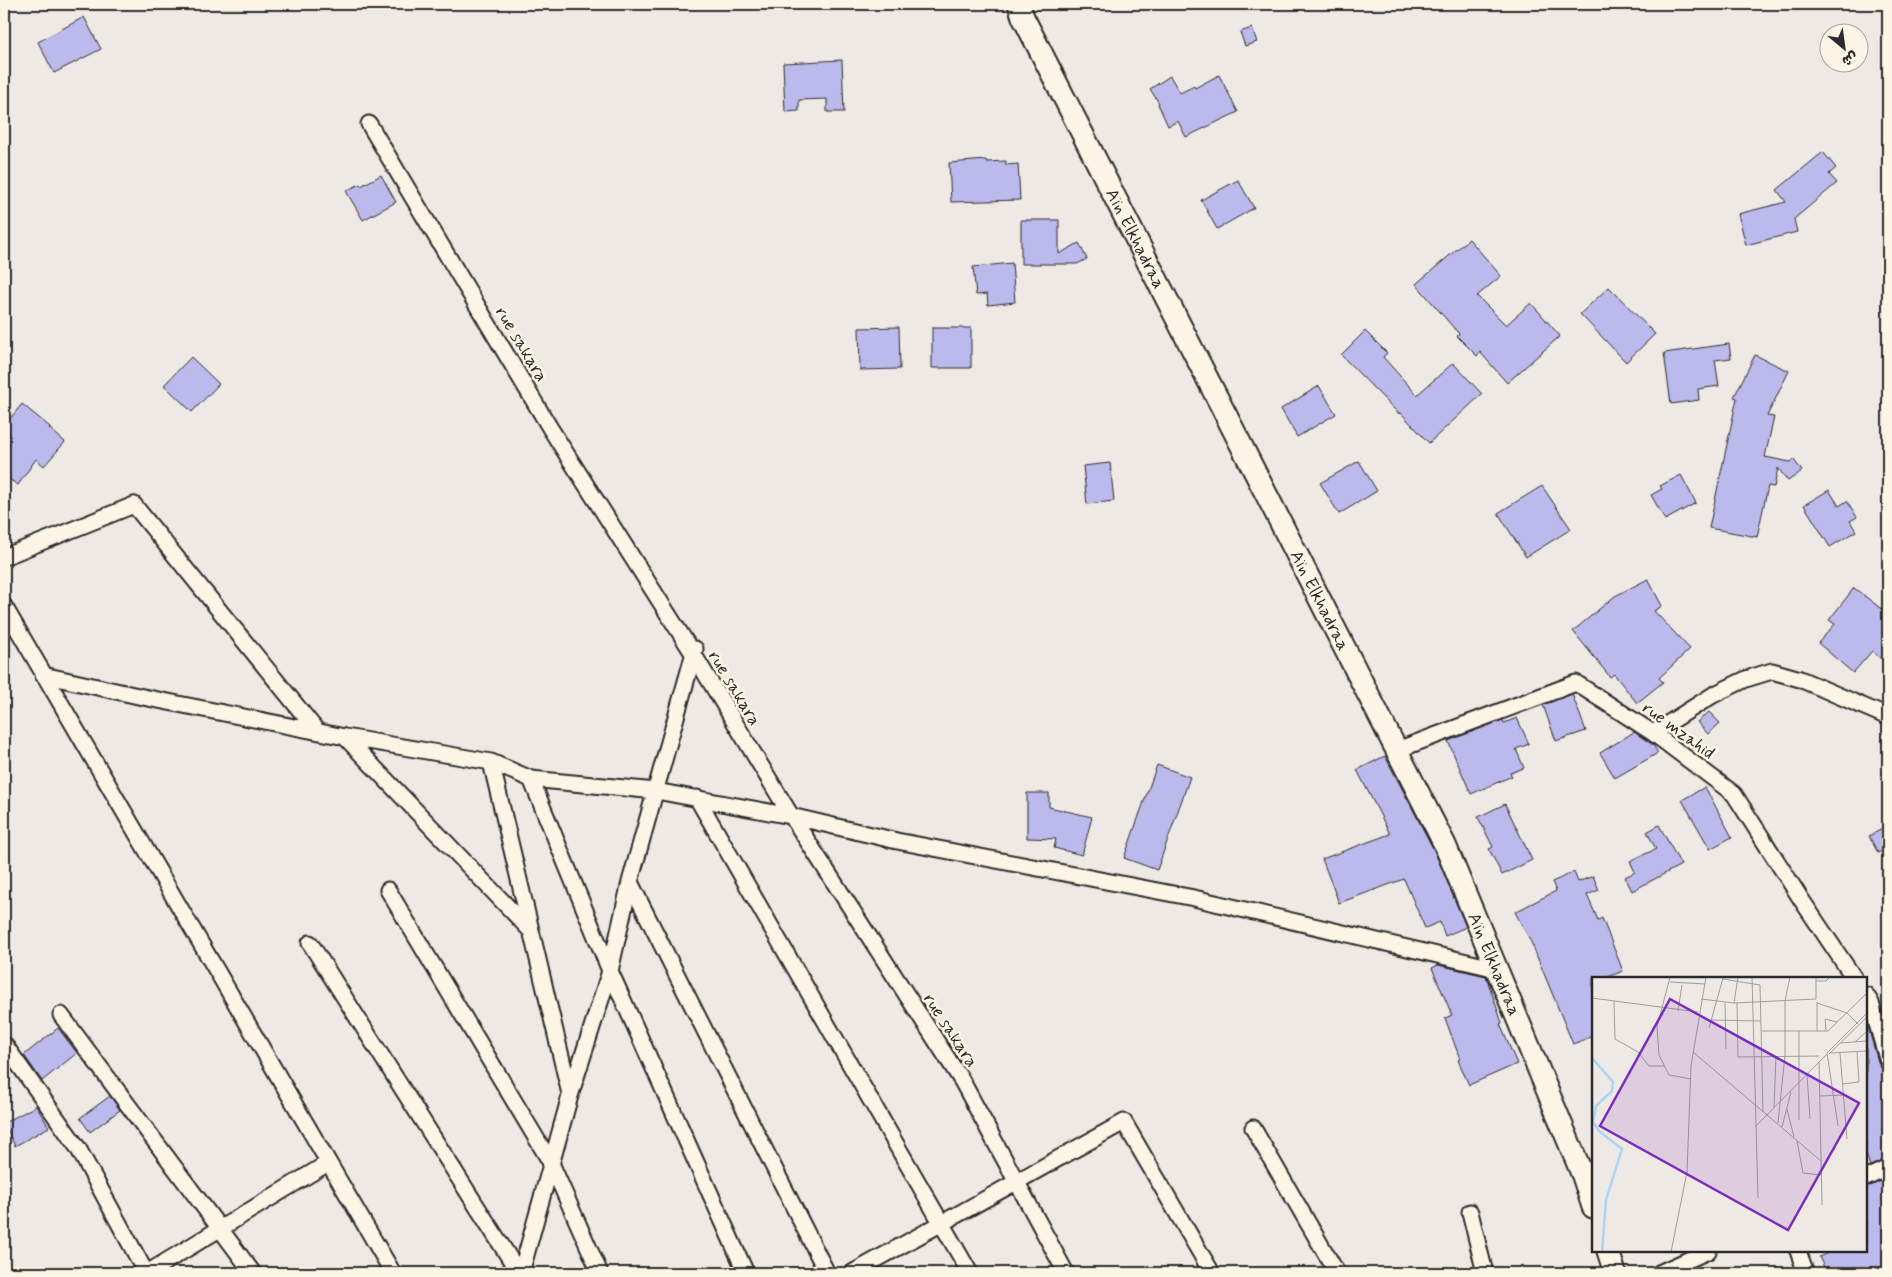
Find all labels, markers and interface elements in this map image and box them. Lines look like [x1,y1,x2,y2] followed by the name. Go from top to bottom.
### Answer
[1820,22,1870,72] north arrow
[1839,47,1861,70] text: ش
[1099,184,1170,293] street label: Aïn Elkhadraa
[489,303,553,386] street label: rue sakara
[1284,546,1355,655] street label: Aïn Elkhadraa
[702,647,766,730] street label: rue sakara
[1637,696,1719,765] street label: rue mzahid
[1462,909,1526,1020] street label: Aïn Elkhadraa
[1592,977,1867,1252] inset map
[917,989,983,1072] street label: rue sakara

